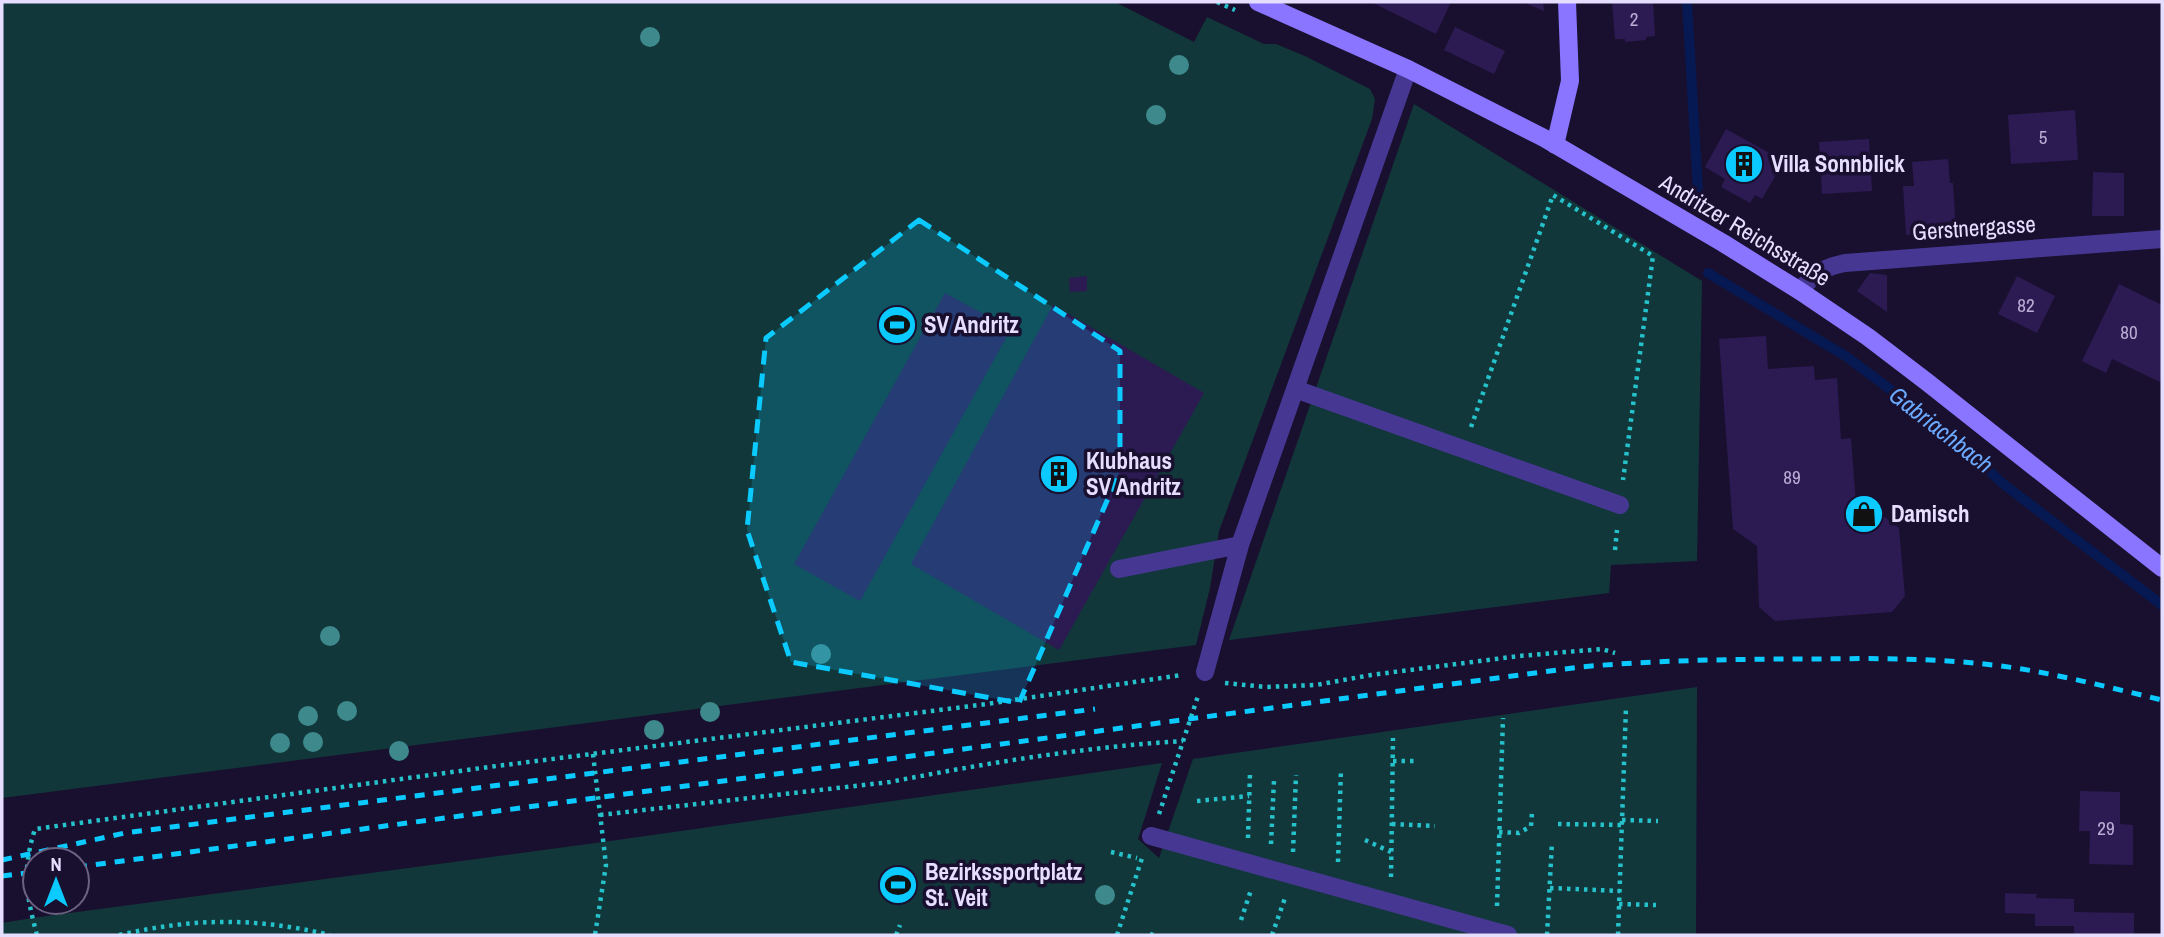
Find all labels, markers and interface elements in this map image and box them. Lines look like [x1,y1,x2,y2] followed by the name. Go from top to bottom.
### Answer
[1630,6,1638,32] house number: 2
[2039,124,2048,150] house number: 5
[1723,143,1765,185] building icon: Villa Sonnblick
[1771,148,1905,179] place label: Villa Sonnblick
[1653,166,1836,293] street label: Andritzer Reichsstraße
[1911,208,2037,247] street label: Gerstnergasse
[2017,292,2035,318] house number: 82
[876,304,918,346] sports icon: SV Andritz
[924,309,1019,340] place label: SV Andritz
[2120,319,2138,345] house number: 80
[1883,379,2000,480] water label: Gabriachbach
[1086,445,1181,502] place label: Klubhaus SV Andritz
[1038,453,1080,495] building icon: Klubhaus SV Andritz
[1783,464,1801,490] house number: 89
[1843,493,1885,535] shop icon: Damisch
[1891,498,1970,529] place label: Damisch
[2097,815,2115,841] house number: 29
[21,846,91,916] north arrow
[50,851,62,877] text: N
[925,856,1083,913] place label: Bezirkssportplatz St. Veit
[877,864,919,906] sports icon: Bezirkssportplatz St. Veit

